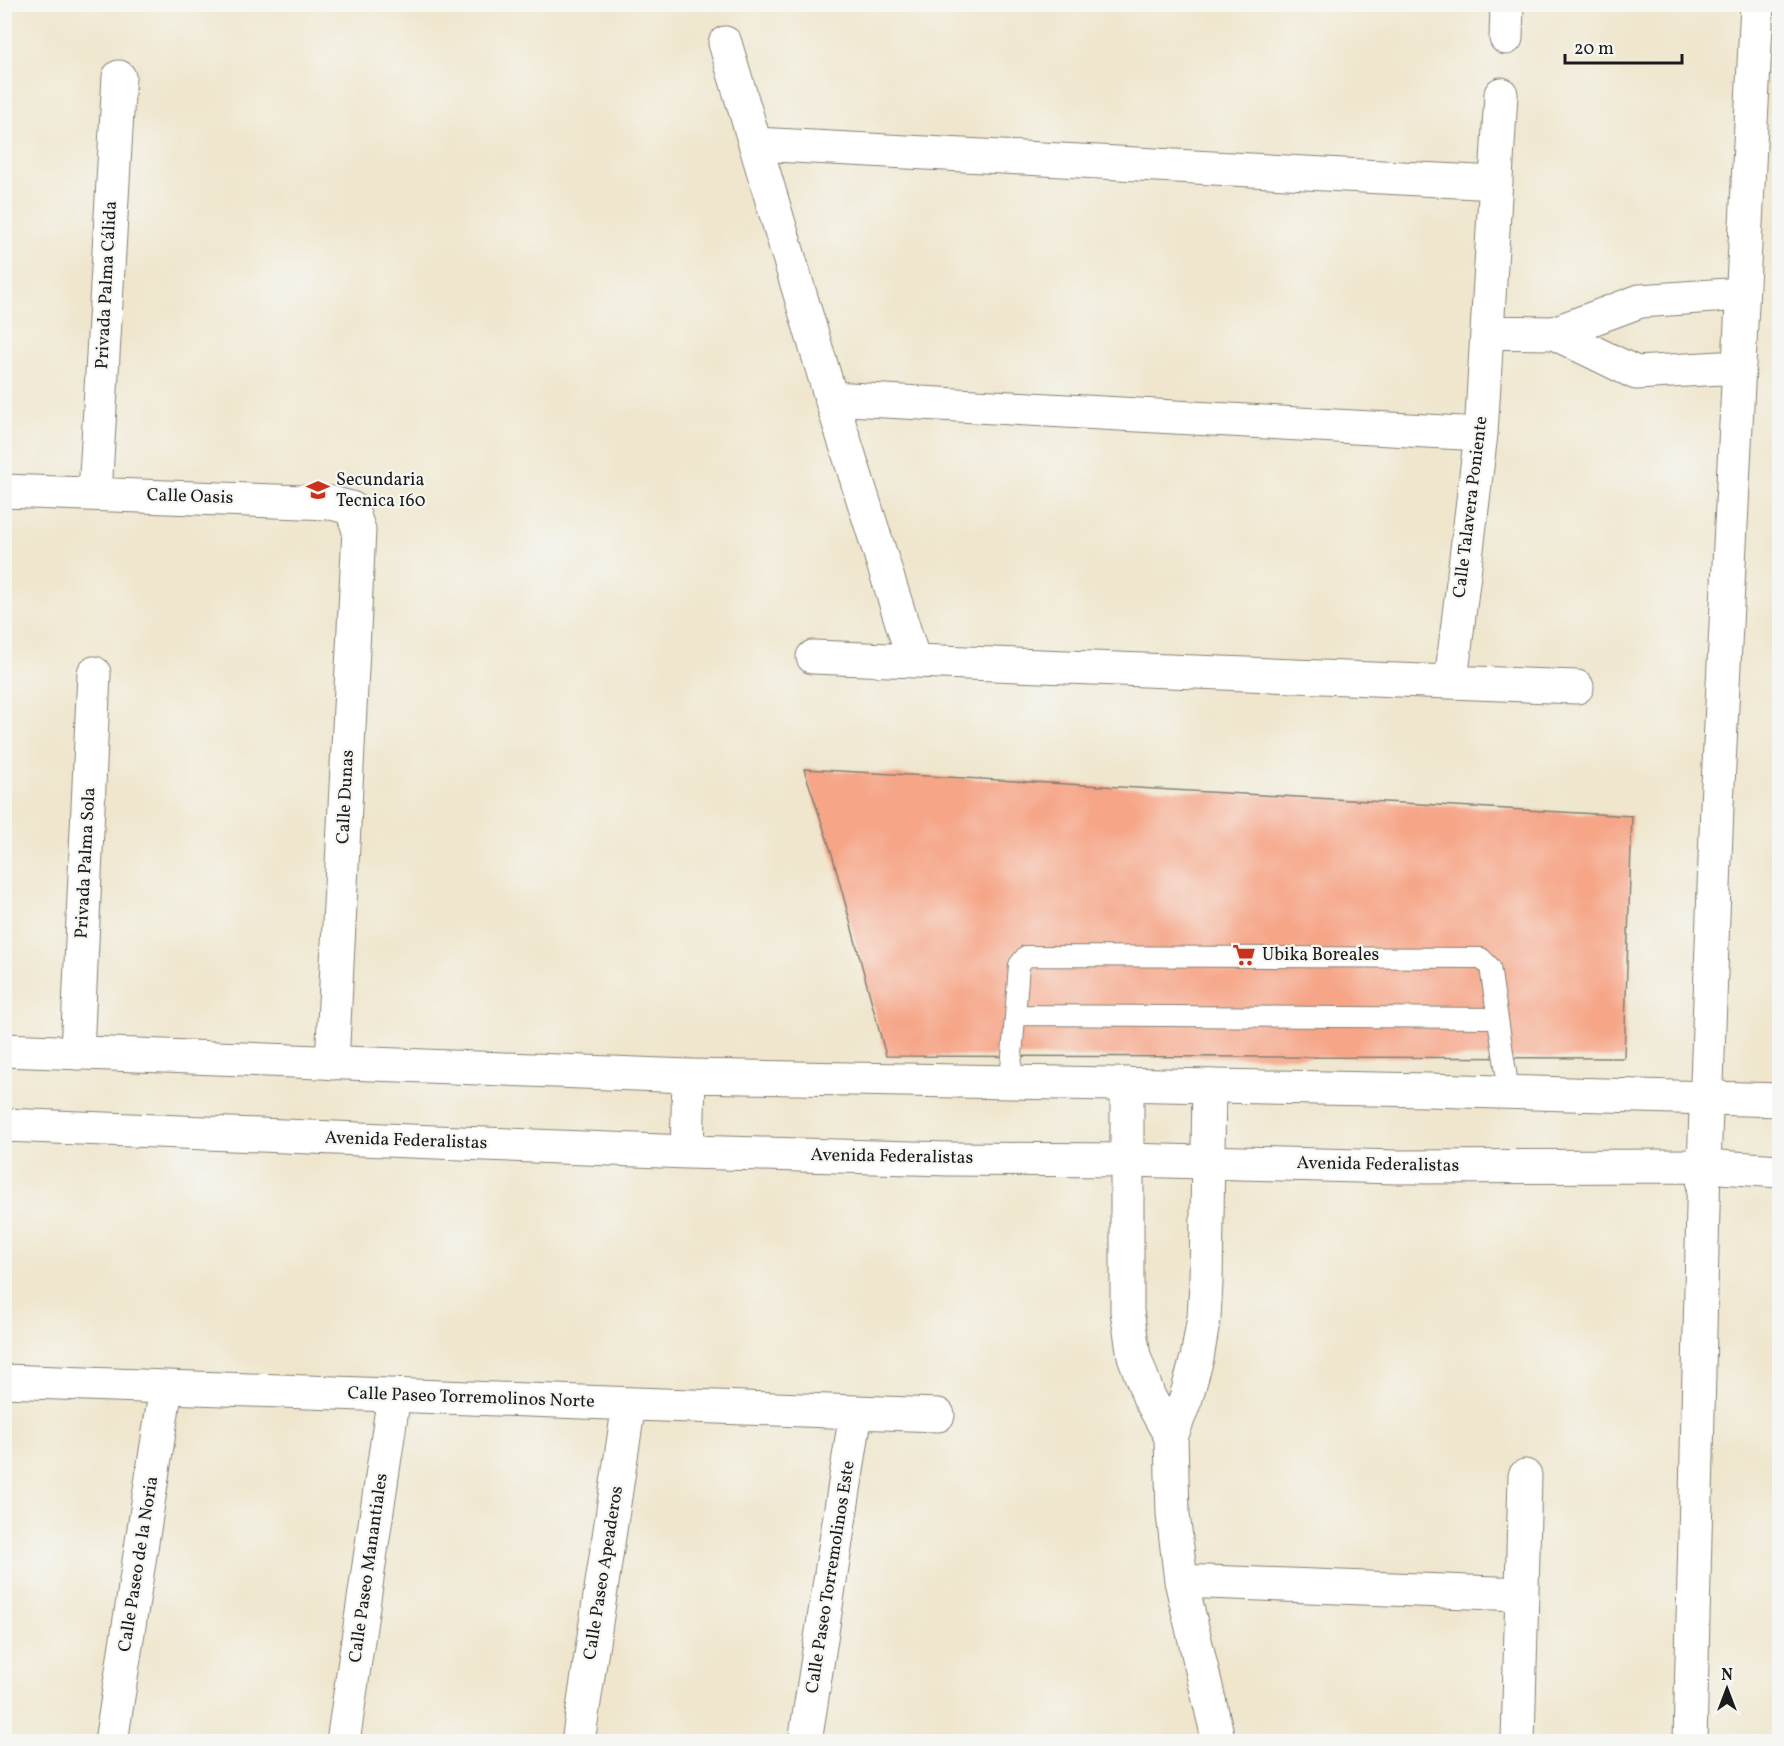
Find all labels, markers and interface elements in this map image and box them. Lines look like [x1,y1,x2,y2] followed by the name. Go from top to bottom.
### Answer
[1565,27,1682,65] scale bar
[1574,37,1614,62] text: 20 m
[90,200,124,370] street label: Privada Palma Cálida
[1447,415,1495,599] street label: Calle Talavera Poniente
[336,468,426,514] place label: Secundaria Tecnica 160
[305,477,331,503] school or university icon: Secundaria Tecnica 160
[146,483,234,511] street label: Calle Oasis
[331,749,361,845] street label: Calle Dunas
[70,787,102,939] street label: Privada Palma Sola
[1231,942,1257,968] supermarket icon: Ubika Boreales
[1262,943,1379,968] place label: Ubika Boreales
[324,1126,488,1156] street label: Avenida Federalistas
[810,1143,974,1171] street label: Avenida Federalistas
[1296,1151,1460,1179] street label: Avenida Federalistas
[347,1381,595,1415] street label: Calle Paseo Torremolinos Norte
[800,1459,862,1695] street label: Calle Paseo Torremolinos Este
[343,1472,395,1664] street label: Calle Paseo Manantiales
[113,1474,165,1654] street label: Calle Paseo de la Noria
[578,1484,630,1662] street label: Calle Paseo Apeaderos
[1697,1659,1757,1719] north arrow
[1721,1665,1733,1687] text: N

